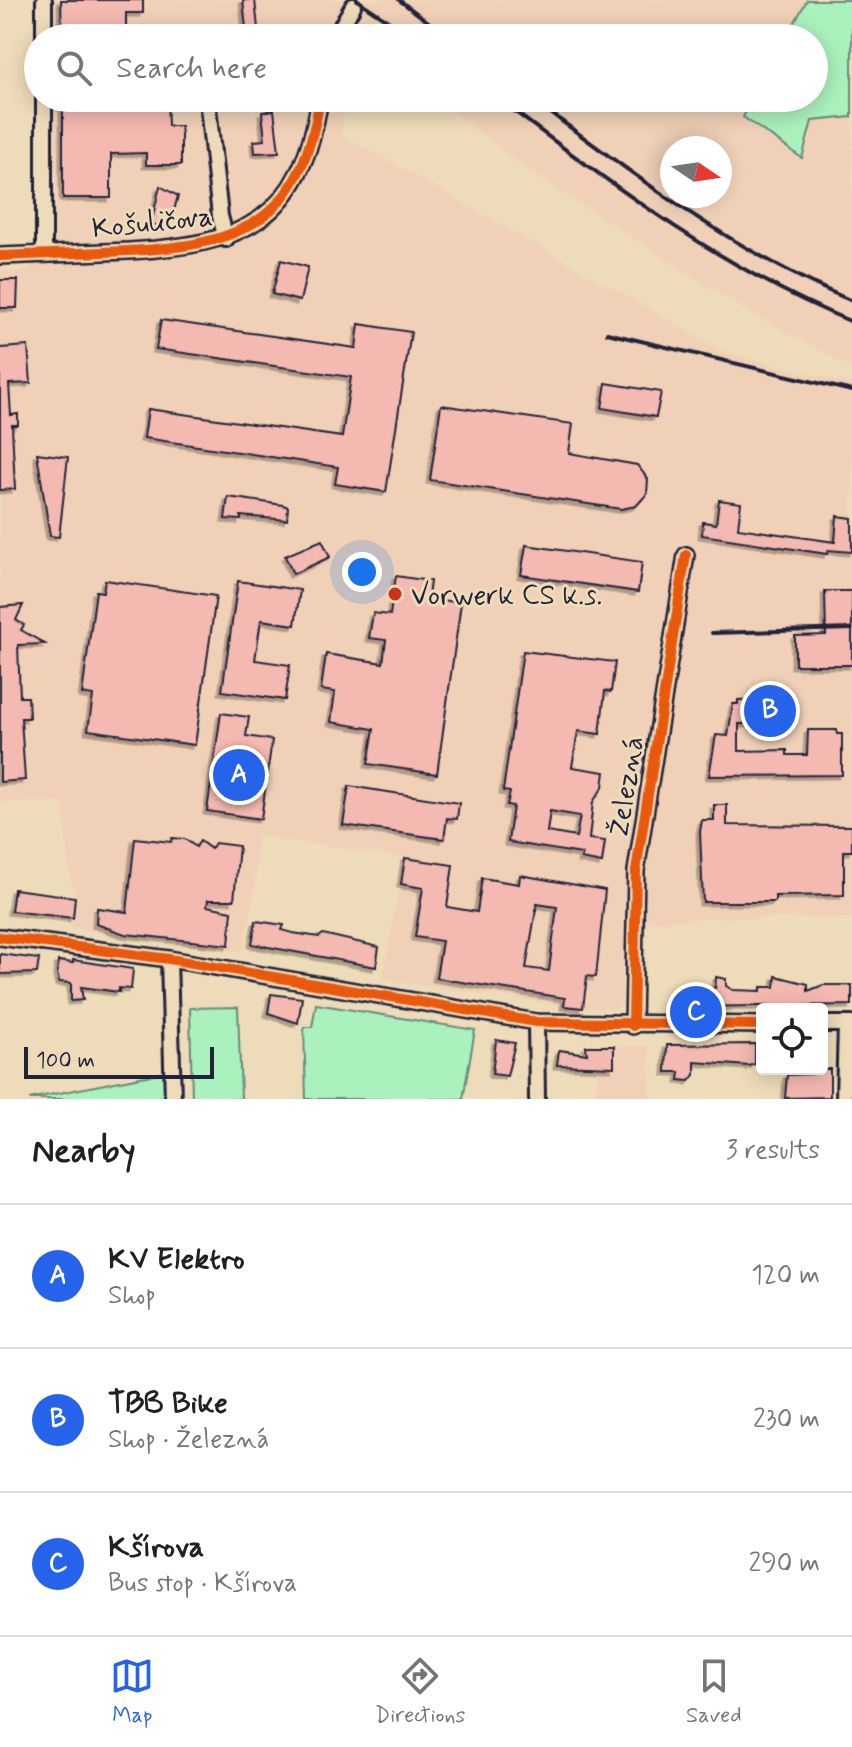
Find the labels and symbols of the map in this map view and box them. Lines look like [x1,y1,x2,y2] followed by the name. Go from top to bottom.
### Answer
[660,136,732,208] north arrow
[90,199,214,248] street label: Košuličova
[342,552,382,592] your location
[411,578,602,615] place label: Vorwerk CS k.s.
[386,585,404,603] marker: Vorwerk CS k.s.
[744,681,796,741] pin: B
[601,734,654,839] street label: Železná
[213,745,265,805] pin: A
[670,982,722,1042] pin: C
[24,1043,214,1079] scale bar

